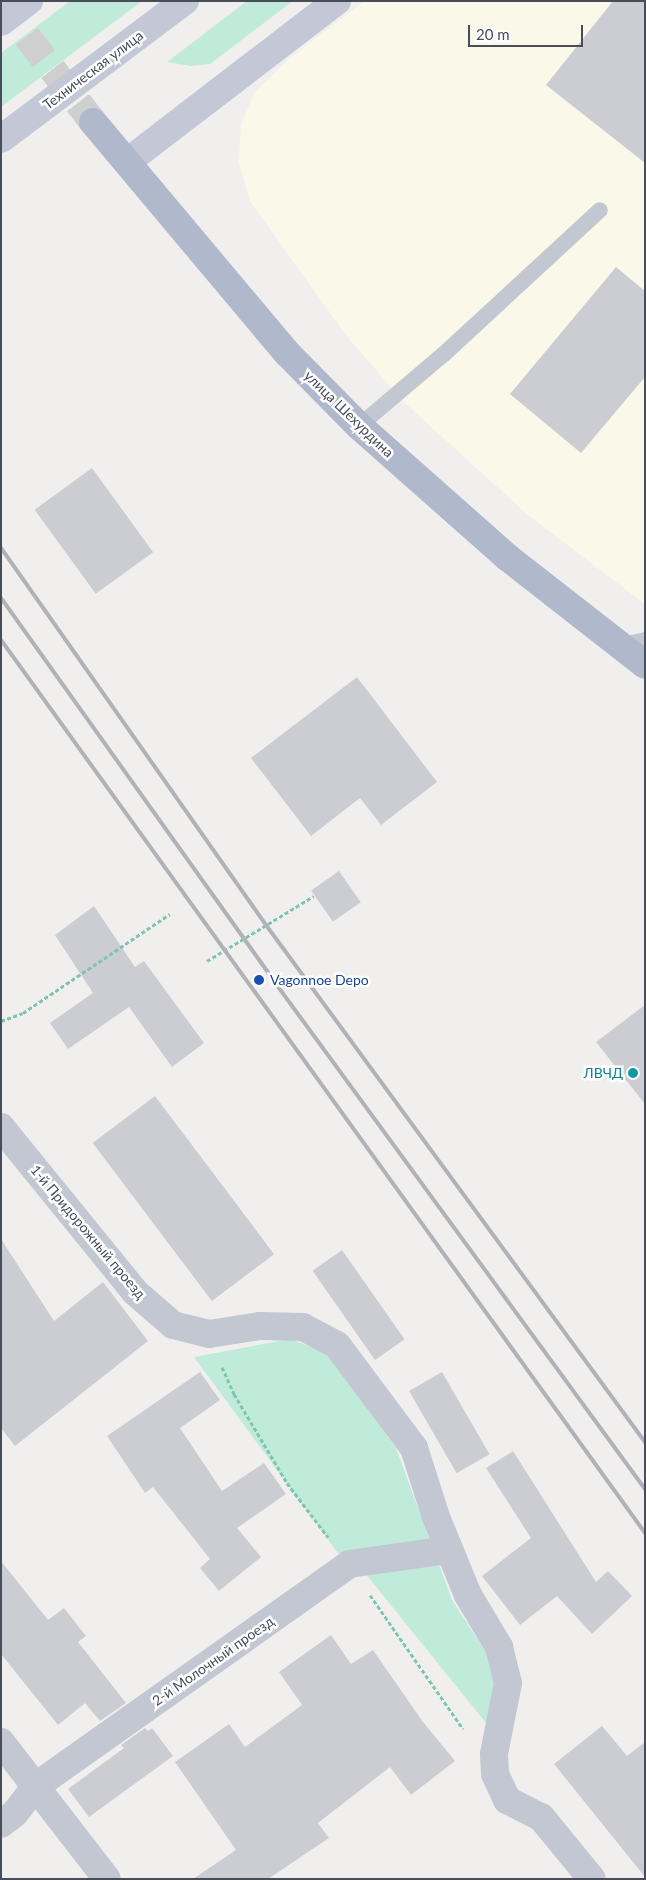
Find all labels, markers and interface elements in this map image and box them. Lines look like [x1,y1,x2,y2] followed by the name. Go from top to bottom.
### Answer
[471,15,586,47] scale bar
[476,25,510,43] text: 20 m
[40,27,146,113] street label: Техническая улица
[301,367,397,461] street label: улица Шехурдина
[270,972,369,988] place label: Vagonnoe Depo
[252,973,266,987] marker: Vagonnoe Depo
[584,1065,623,1081] place label: ЛВЧД
[627,1067,639,1079] marker: ЛВЧД
[27,1162,149,1302] street label: 1-й Придорожный проезд
[149,1613,277,1709] street label: 2-й Молочный проезд

